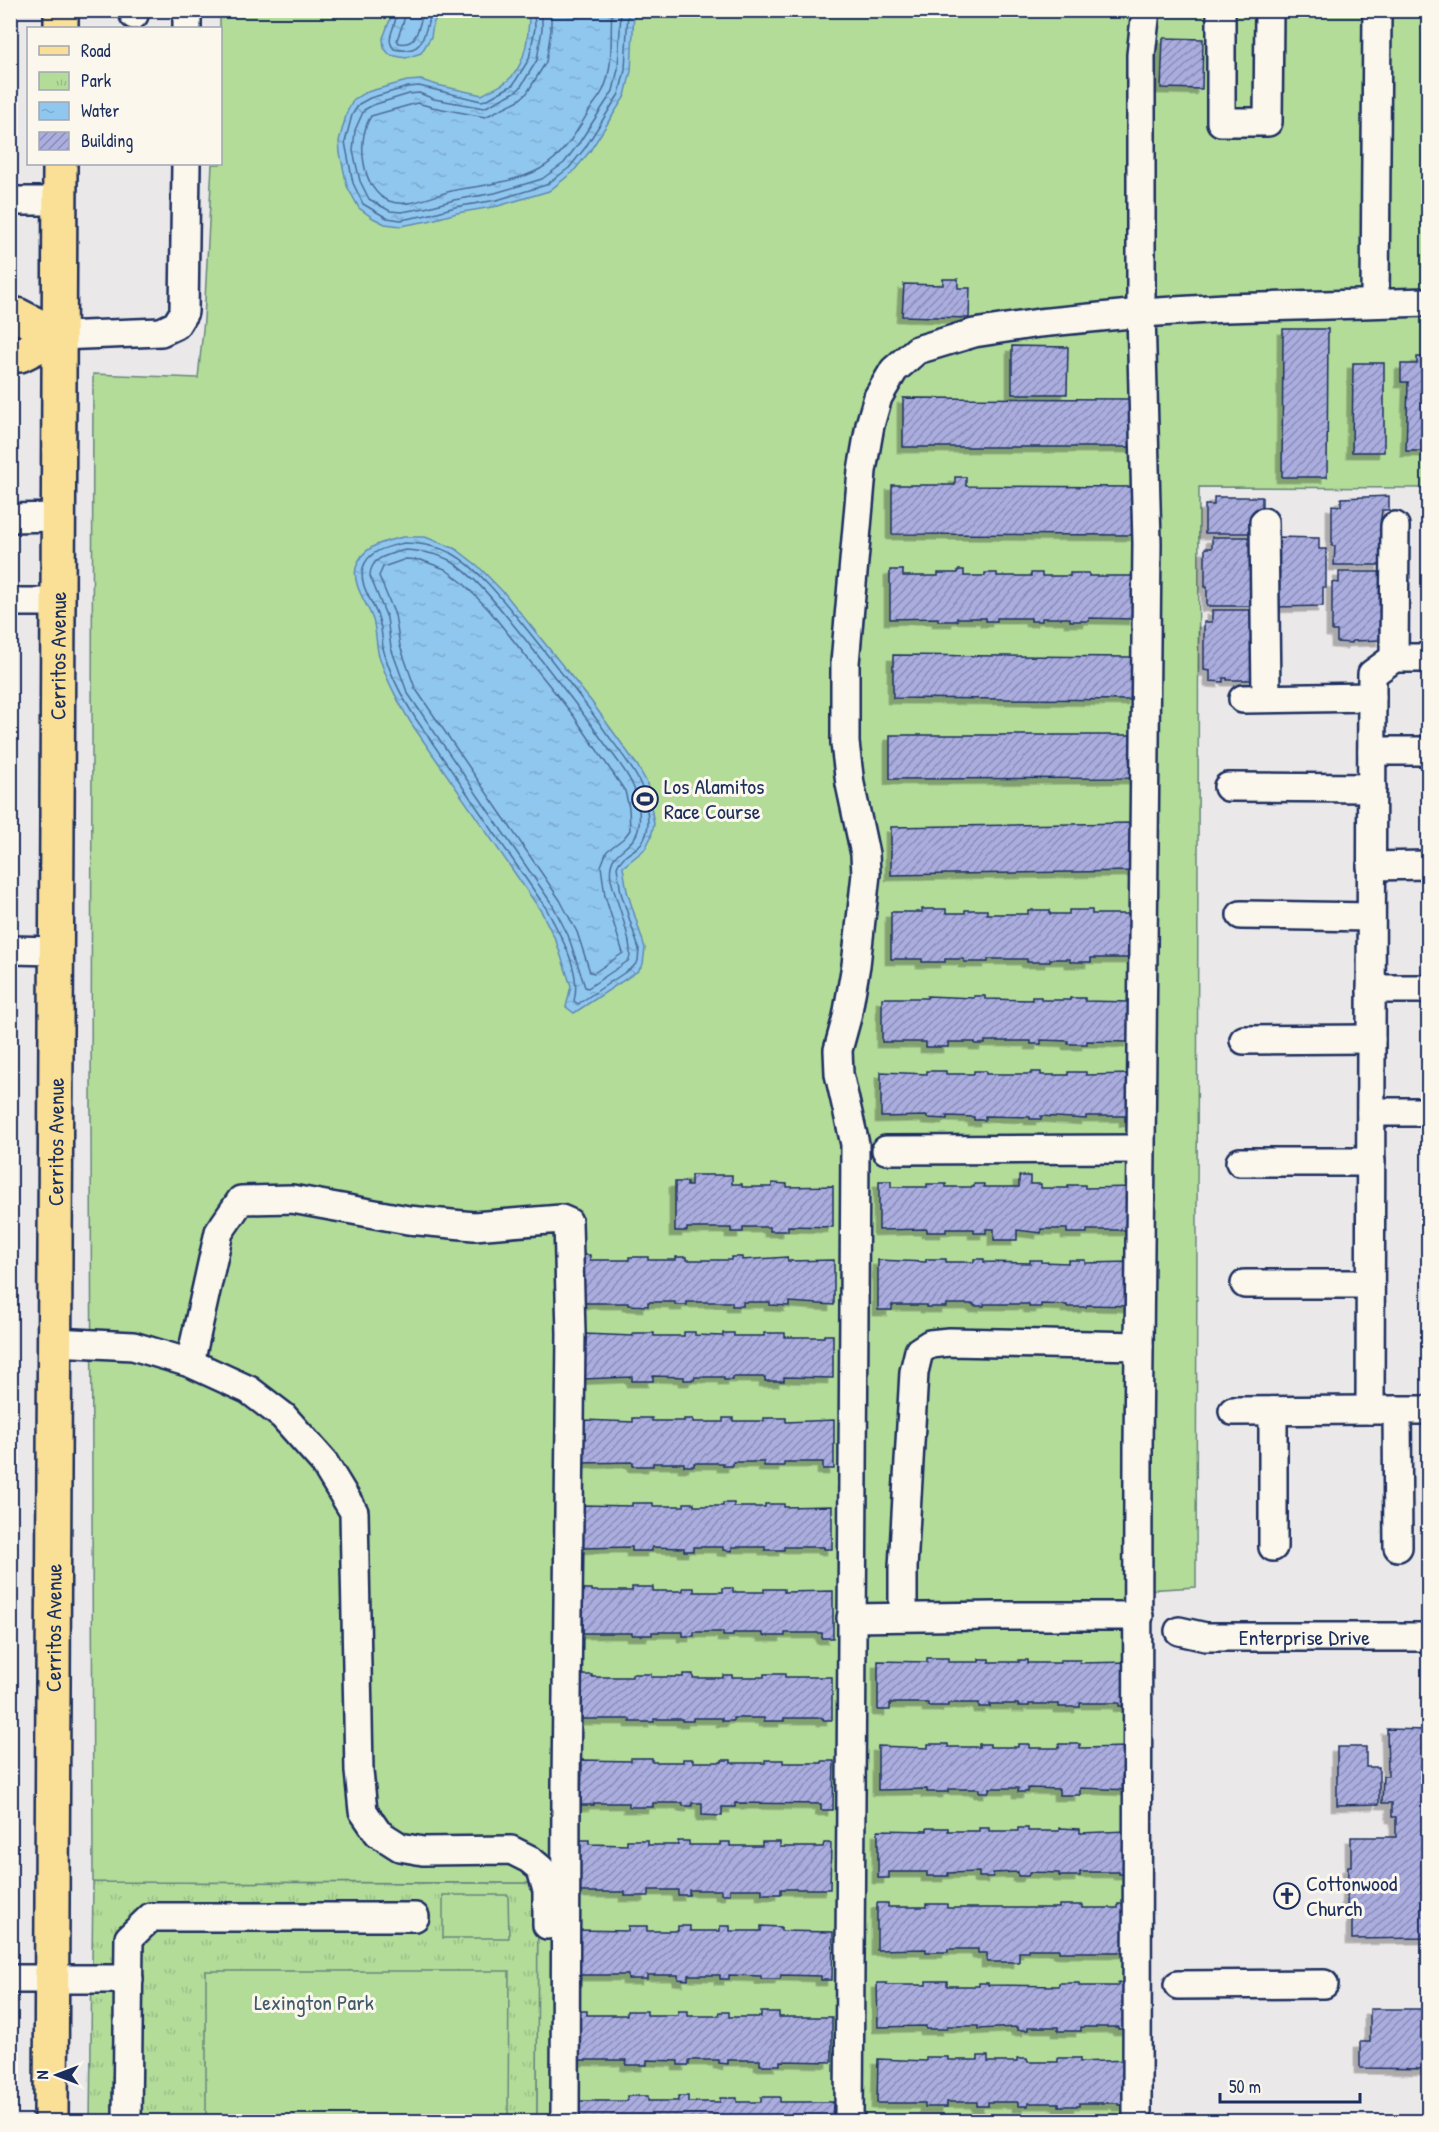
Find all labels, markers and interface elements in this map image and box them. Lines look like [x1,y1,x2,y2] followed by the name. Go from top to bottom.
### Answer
[27,27,222,165] legend
[81,38,111,63] text: Road
[81,68,112,93] text: Park
[81,98,119,123] text: Water
[81,128,133,153] text: Building
[42,591,73,720] street label: Cerritos Avenue
[664,771,765,826] place label: Los Alamitos Race Course
[630,784,660,814] sports icon: Los Alamitos Race Course
[40,1077,71,1206] street label: Cerritos Avenue
[38,1563,69,1692] street label: Cerritos Avenue
[1239,1622,1370,1652] street label: Enterprise Drive
[1306,1868,1398,1923] place label: Cottonwood Church
[1272,1881,1302,1911] church icon: Cottonwood Church
[254,1987,374,2017] park label: Lexington Park
[27,2045,87,2105] north arrow
[1220,2066,1360,2104] scale bar
[31,2070,53,2079] text: N
[1229,2074,1261,2099] text: 50 m

